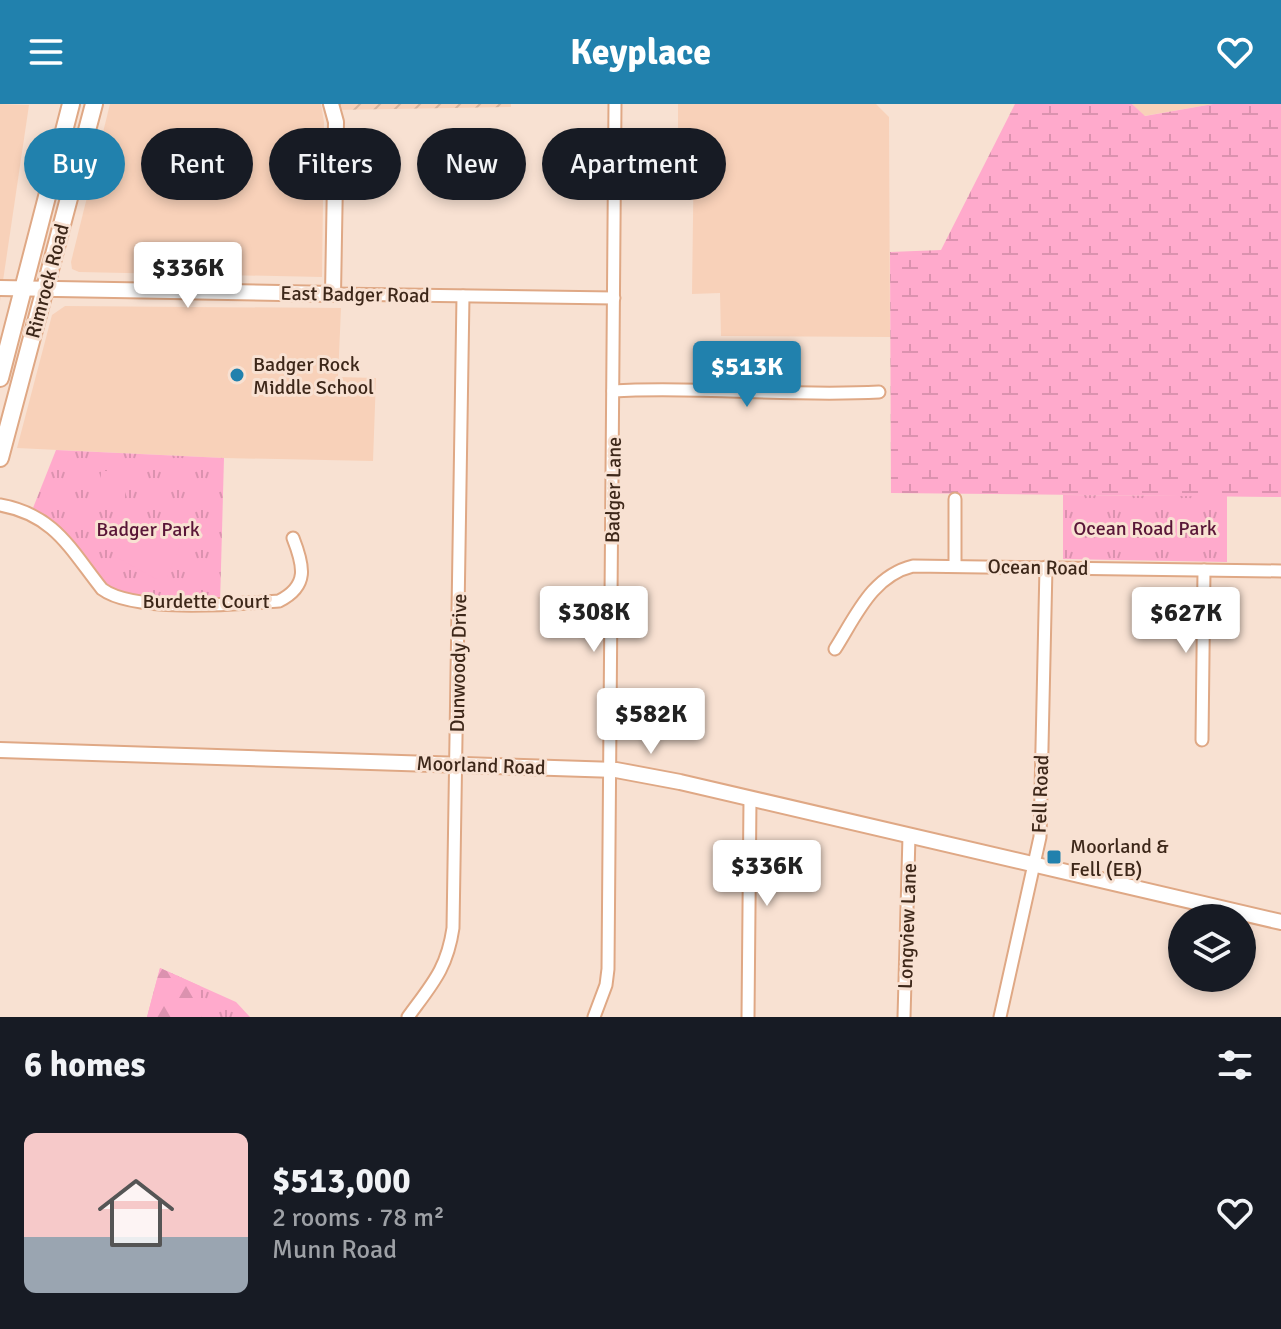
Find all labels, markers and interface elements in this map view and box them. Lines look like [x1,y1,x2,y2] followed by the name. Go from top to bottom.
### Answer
[24,30,68,74] icon: menu
[570,30,711,75] text: Keyplace
[1213,30,1257,74] icon: heart
[24,128,125,200] chip: Buy
[141,128,253,200] chip: Rent
[269,128,401,200] chip: Filters
[417,128,526,200] chip: New
[542,128,726,200] chip: Apartment
[20,221,75,341] street label: Rimrock Road
[132,242,244,310] pin: $336K
[152,252,224,284] text: $336K
[280,281,430,308] street label: East Badger Road
[691,341,803,409] pin: $513K
[711,351,783,383] text: $513K
[253,352,374,400] place label: Badger Rock Middle School
[228,366,246,384] marker: Badger Rock Middle School
[600,437,627,543] street label: Badger Lane
[1073,516,1217,541] park label: Ocean Road Park
[96,517,200,542] park label: Badger Park
[987,554,1089,581] street label: Ocean Road
[538,586,650,654] pin: $308K
[1130,587,1242,655] pin: $627K
[142,589,270,614] street label: Burdette Court
[445,594,472,733] street label: Dunwoody Drive
[558,596,630,628] text: $308K
[1150,597,1222,629] text: $627K
[595,688,707,756] pin: $582K
[615,698,687,730] text: $582K
[416,751,546,780] street label: Moorland Road
[1027,754,1054,834] street label: Fell Road
[1070,834,1169,882] place label: Moorland & Fell (EB)
[711,840,823,908] pin: $336K
[1045,848,1063,866] marker: Moorland & Fell (EB)
[731,850,803,882] text: $336K
[893,863,922,989] street label: Longview Lane
[1168,904,1256,992] map controls
[1168,904,1256,992] button: layers
[1213,1043,1257,1087] icon: filters
[24,1044,145,1086] text: 6 homes
[272,1160,411,1202] text: $513,000
[88,1165,184,1261] icon: home
[1213,1191,1257,1235] icon: heart
[272,1202,445,1234] text: 2 rooms · 78 m²
[272,1234,397,1266] text: Munn Road

